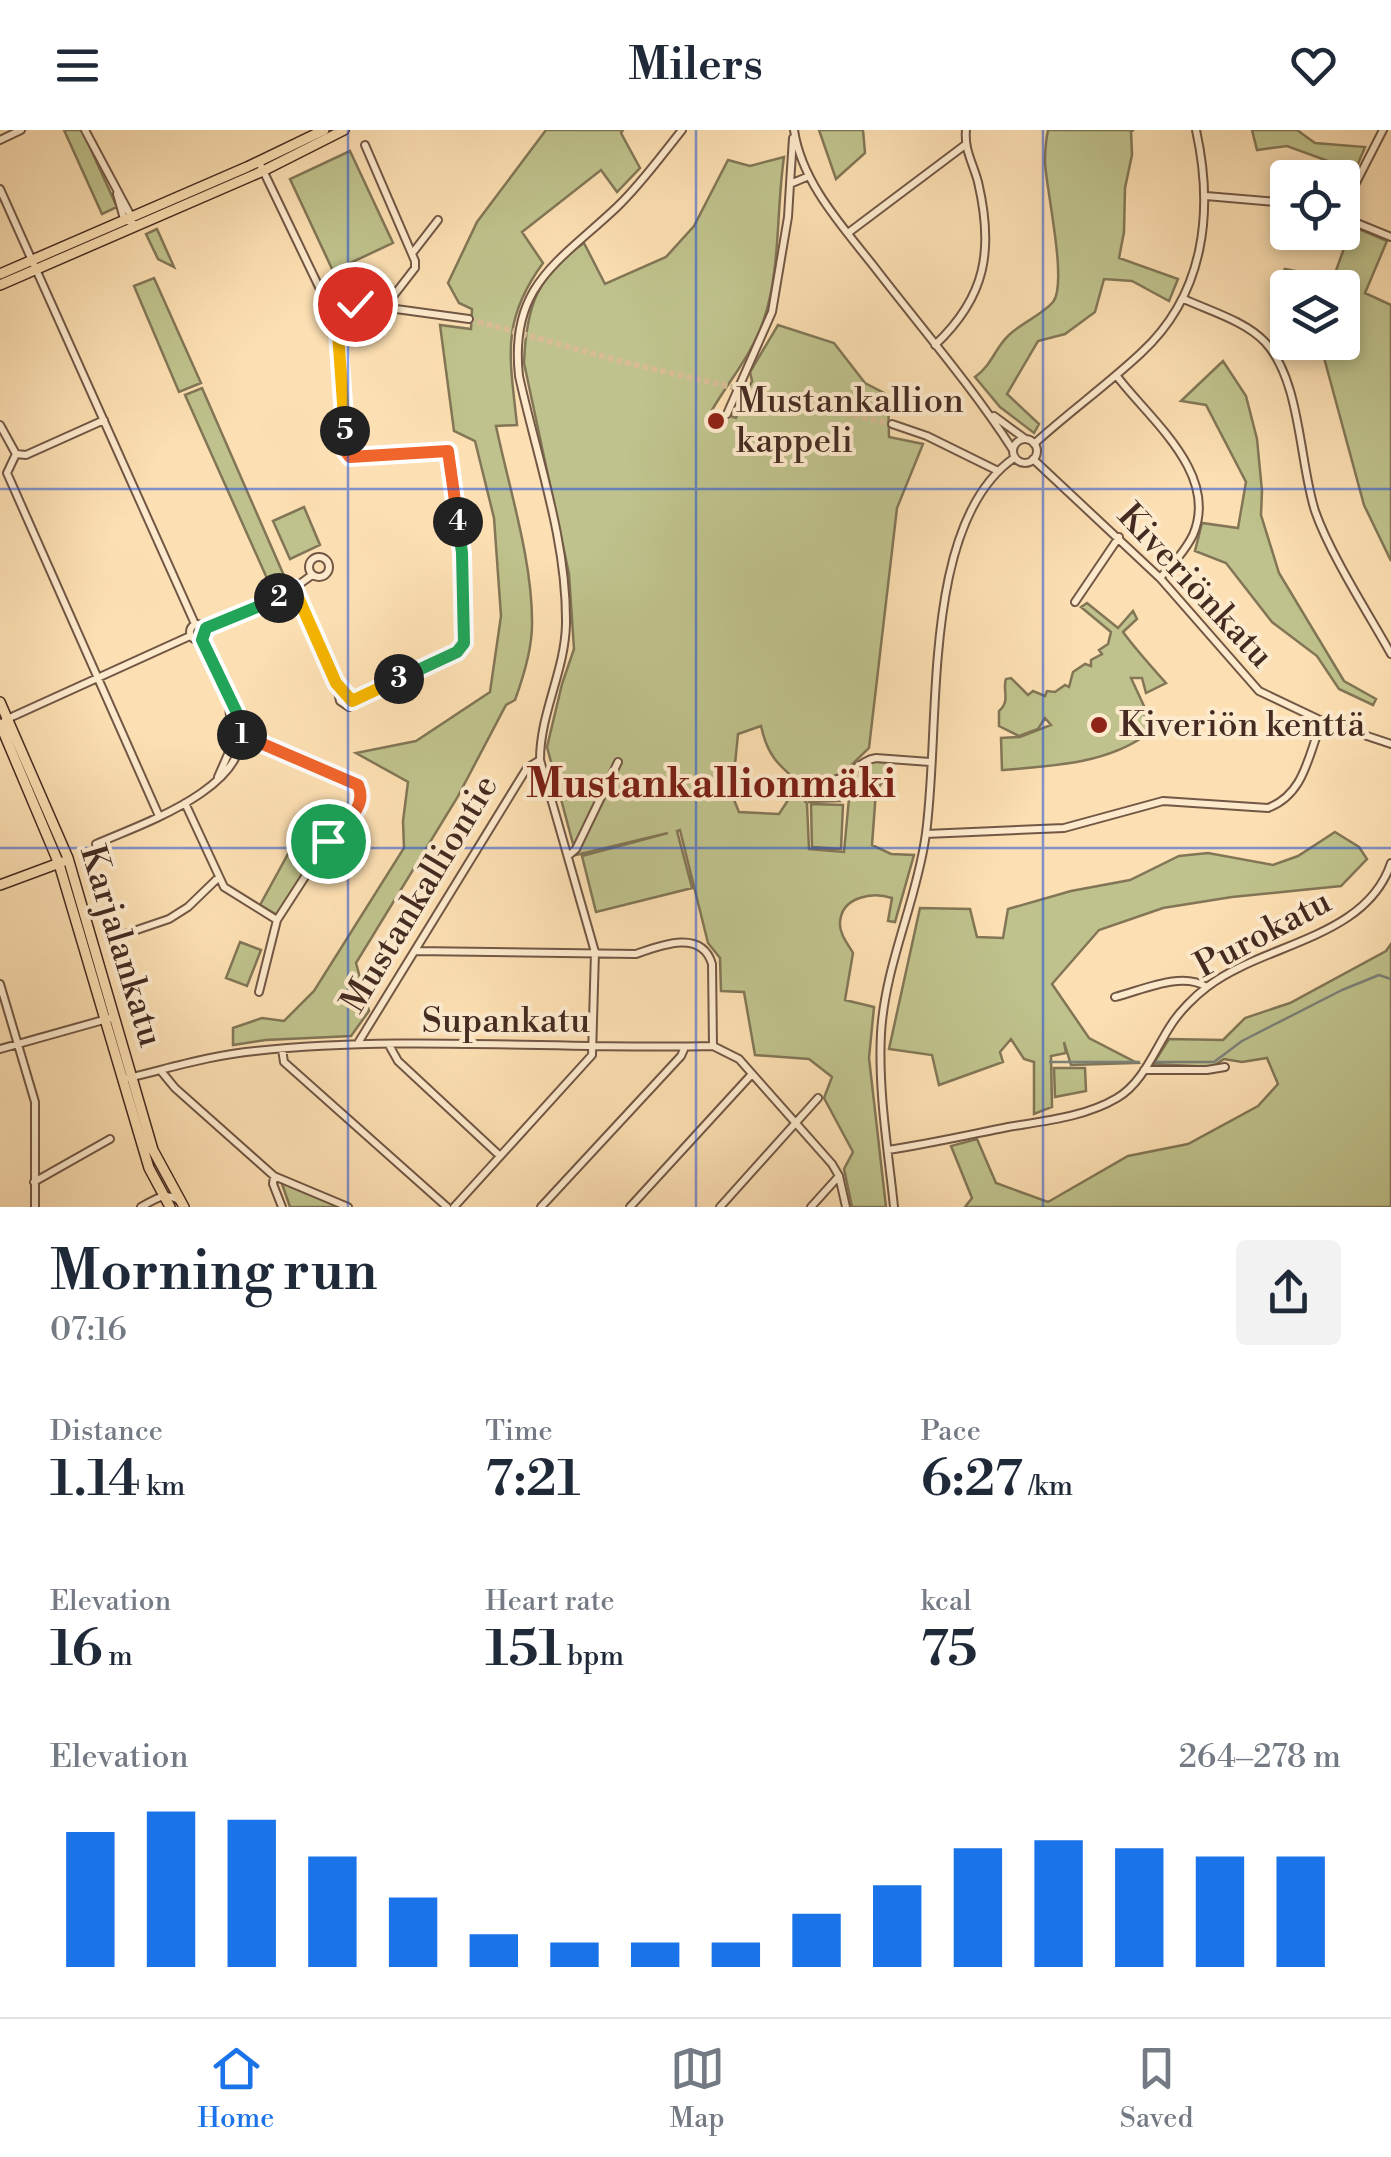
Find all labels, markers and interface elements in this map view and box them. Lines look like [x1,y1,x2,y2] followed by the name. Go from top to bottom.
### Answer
[628,37,763,94] text: Milers
[50,38,105,93] icon: menu
[1286,38,1341,93] icon: heart
[1270,160,1360,360] map controls
[1270,160,1360,250] button: locate
[313,262,398,347] pin
[1270,270,1360,360] button: layers
[328,277,383,332] icon: check
[736,380,964,463] place label: Mustankallion kappeli
[320,406,370,456] pin: 5
[705,410,727,432] marker: Mustankallion kappeli
[336,413,354,448] text: 5
[1108,495,1282,677] street label: Kiveriönkatu
[433,497,483,547] pin: 4
[449,504,467,539] text: 4
[254,573,304,623] pin: 2
[270,580,288,615] text: 2
[374,654,424,704] pin: 3
[391,661,407,696] text: 3
[1119,704,1366,747] place label: Kiveriön kenttä
[217,710,267,760] pin: 1
[1088,714,1110,736] marker: Kiveriön kenttä
[235,717,249,752] text: 1
[526,760,896,810] district label: Mustankallionmäki
[332,767,508,1021] street label: Mustankalliontie
[286,799,371,884] pin
[301,814,356,869] icon: arrive
[70,840,172,1052] street label: Karjalankatu
[1188,880,1338,988] street label: Purokatu
[422,1000,590,1043] street label: Supankatu
[50,1238,378,1307] text: Morning run
[1236,1240,1341,1345] button: share
[50,1310,127,1350] text: 07:16
[50,1414,163,1449] text: Distance
[485,1414,553,1449] text: Time
[921,1414,981,1449] text: Pace
[50,1449,140,1511] text: 1.14
[485,1449,581,1511] text: 7:21
[921,1449,1023,1511] text: 6:27
[140,1469,185,1504] text: km
[1023,1469,1073,1504] text: /km
[50,1584,171,1619] text: Elevation
[485,1584,615,1619] text: Heart rate
[921,1584,971,1619] text: kcal
[50,1619,103,1681] text: 16
[485,1619,562,1681] text: 151
[921,1619,977,1681] text: 75
[103,1639,133,1674] text: m
[562,1639,624,1674] text: bpm
[50,1737,189,1777] text: Elevation
[1179,1737,1341,1777] text: 264–278 m
[198,2041,274,2136] tab: Home
[670,2041,725,2136] tab: Map
[1120,2041,1193,2136] tab: Saved

